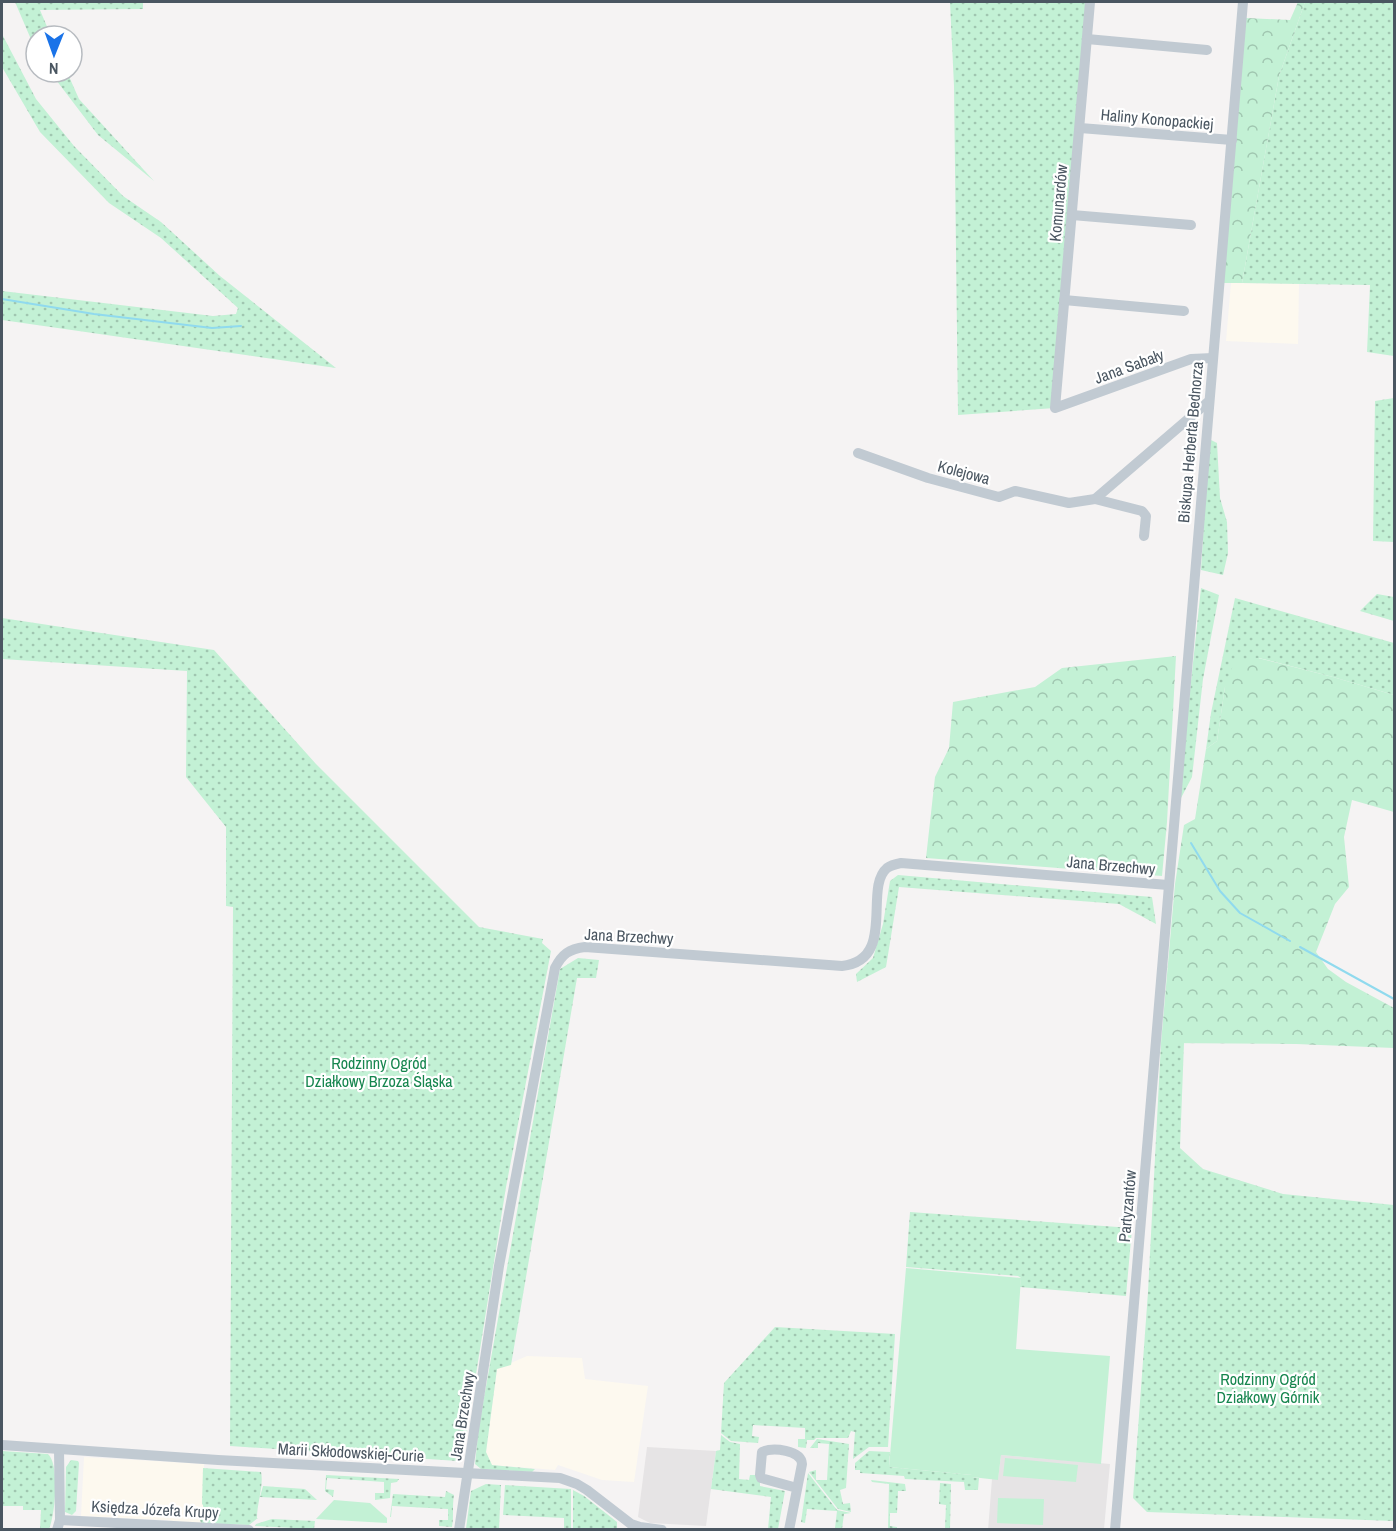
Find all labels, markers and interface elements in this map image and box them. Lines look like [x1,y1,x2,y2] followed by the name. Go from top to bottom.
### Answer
[24,24,84,84] north arrow
[49,58,59,80] text: N
[1100,103,1214,135] street label: Haliny Konopackiej
[1044,163,1072,242] street label: Komunardów
[1091,343,1167,389] street label: Jana Sabały
[1172,360,1208,524] street label: Biskupa Herberta Bednorza
[935,454,993,490] street label: Kolejowa
[1066,850,1157,880] street label: Jana Brzechwy
[584,923,674,949] street label: Jana Brzechwy
[305,1052,453,1092] park label: Rodzinny Ogród Działkowy Brzoza Śląska
[1113,1169,1141,1243] street label: Partyzantów
[1217,1368,1320,1408] park label: Rodzinny Ogród Działkowy Górnik
[444,1370,480,1462] street label: Jana Brzechwy
[277,1437,425,1467] street label: Marii Skłodowskiej-Curie
[91,1495,220,1523] street label: Księdza Józefa Krupy

